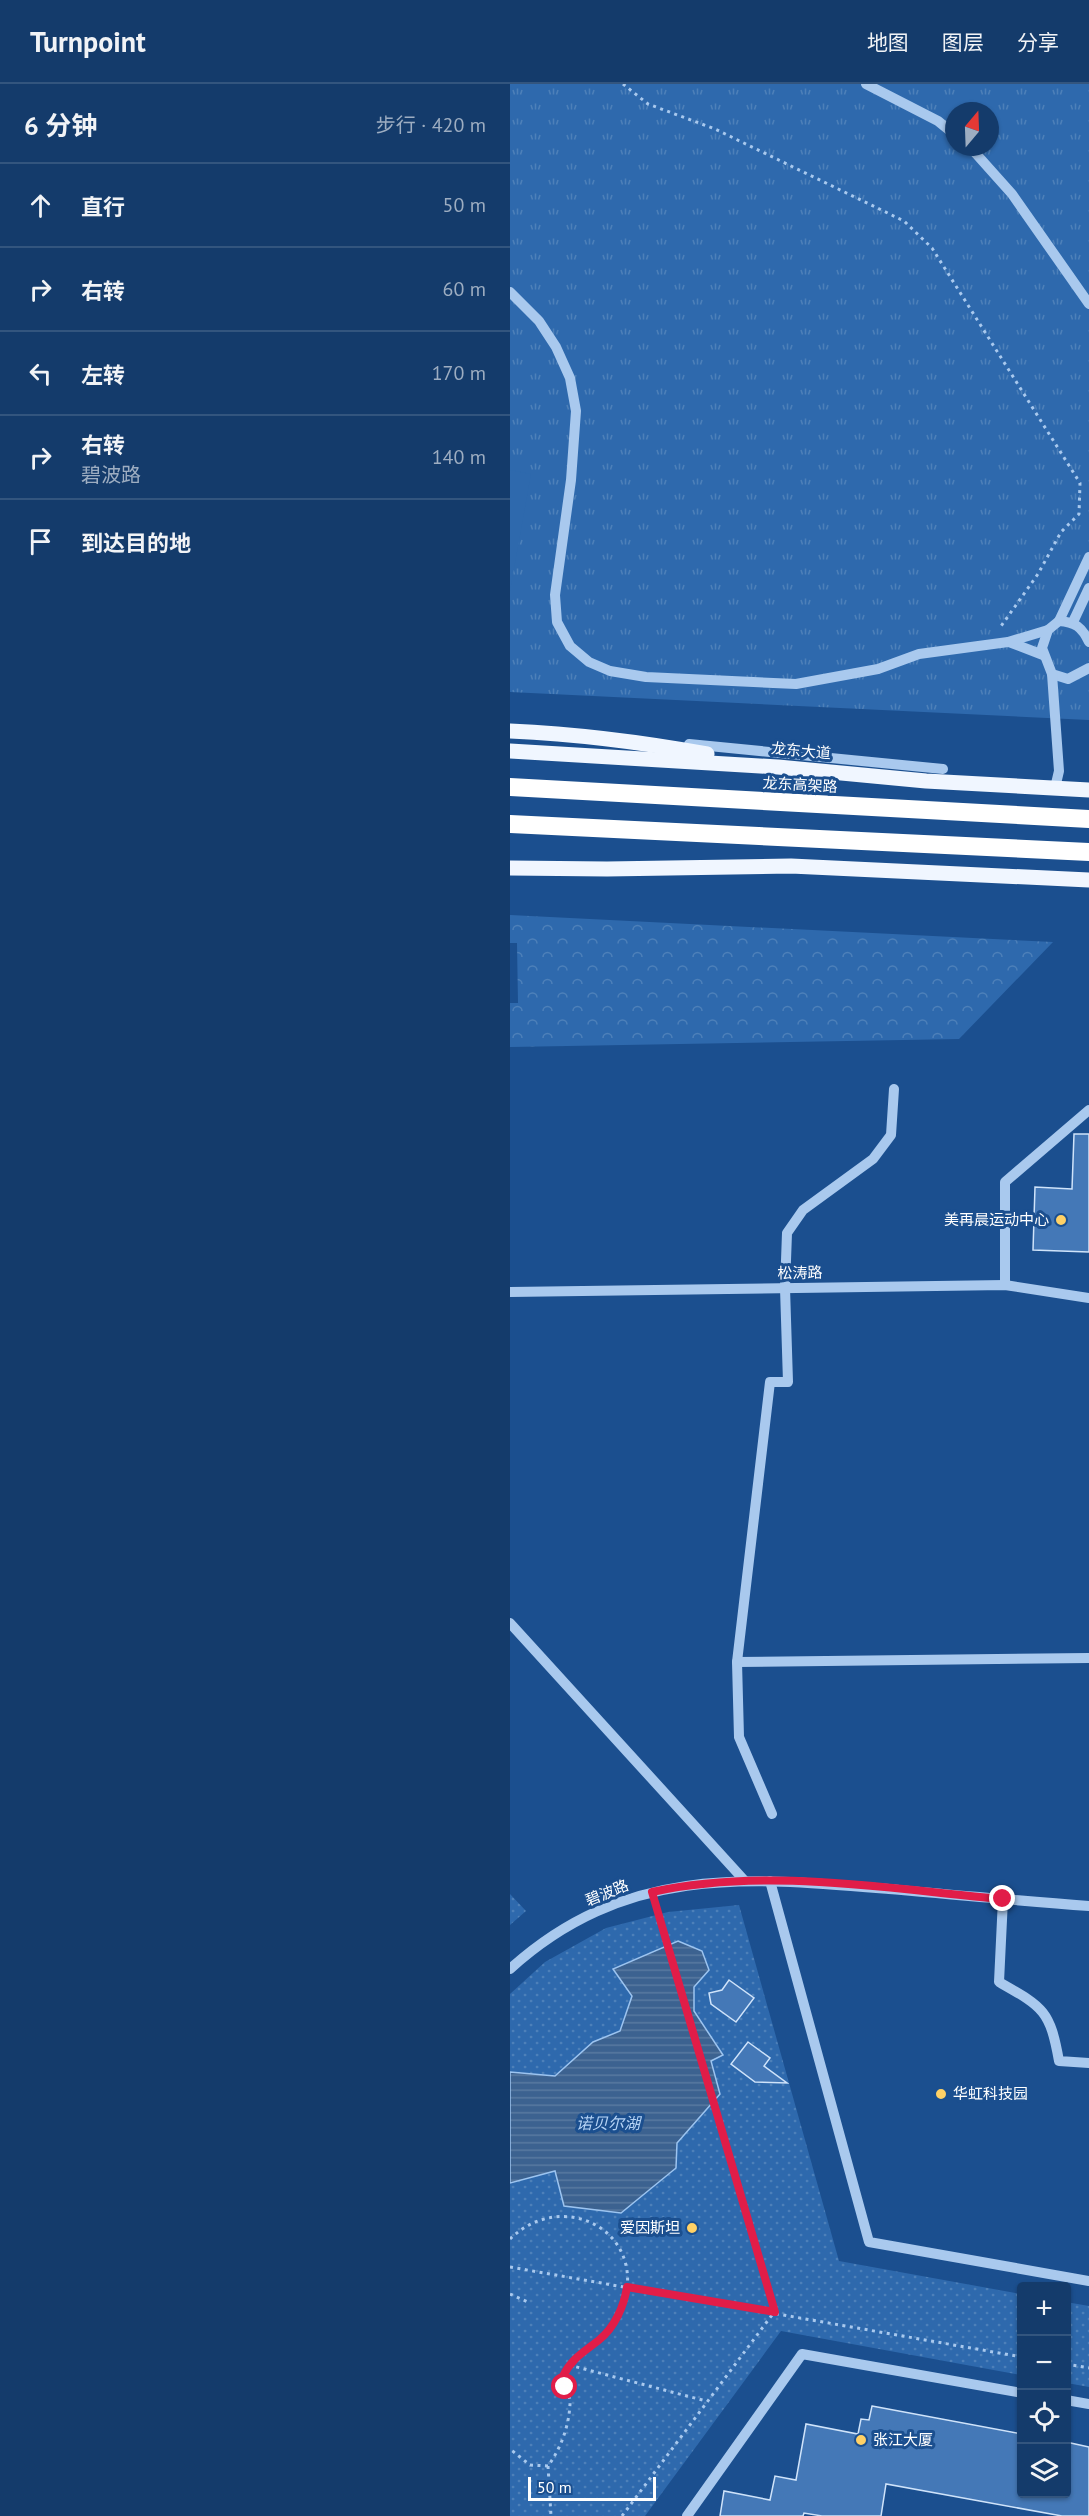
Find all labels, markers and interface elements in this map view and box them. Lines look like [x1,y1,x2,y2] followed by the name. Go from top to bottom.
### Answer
[30,23,146,60] text: Turnpoint
[867,29,909,56] text: 地图
[942,29,984,56] text: 图层
[1017,29,1059,56] text: 分享
[945,102,999,156] north arrow
[24,109,97,142] text: 6 分钟
[376,112,486,138] text: 步行 · 420 m
[24,189,57,222] icon: ahead
[443,192,486,218] text: 50 m
[81,193,125,221] text: 直行
[24,273,57,306] icon: right
[443,276,486,302] text: 60 m
[81,277,125,305] text: 右转
[24,357,57,390] icon: left
[432,360,486,386] text: 170 m
[81,361,125,389] text: 左转
[81,431,125,459] text: 右转
[24,441,57,474] icon: right
[432,444,486,470] text: 140 m
[81,462,141,488] text: 碧波路
[24,525,57,558] icon: arrive
[81,529,191,557] text: 到达目的地
[770,738,832,763] street label: 龙东大道
[762,773,838,796] street label: 龙东高架路
[944,1210,1049,1229] place label: 美再晨运动中心
[1054,1213,1068,1227] marker: 美再晨运动中心
[777,1263,823,1282] street label: 松涛路
[582,1875,631,1910] street label: 碧波路
[989,1885,1015,1911] route end
[953,2084,1028,2103] place label: 华虹科技园
[934,2087,948,2101] marker: 华虹科技园
[576,2113,643,2133] water label: 诺贝尔湖
[620,2218,680,2237] place label: 爱因斯坦
[685,2221,699,2235] marker: 爱因斯坦
[1017,2282,1071,2498] map controls
[1017,2282,1071,2336] button: +
[1017,2336,1071,2390] button: −
[551,2373,577,2399] route start
[1017,2390,1071,2444] button: locate
[873,2430,933,2449] place label: 张江大厦
[854,2433,868,2447] marker: 张江大厦
[1017,2444,1071,2498] button: layers
[528,2474,656,2502] scale bar
[537,2477,572,2497] text: 50 m

